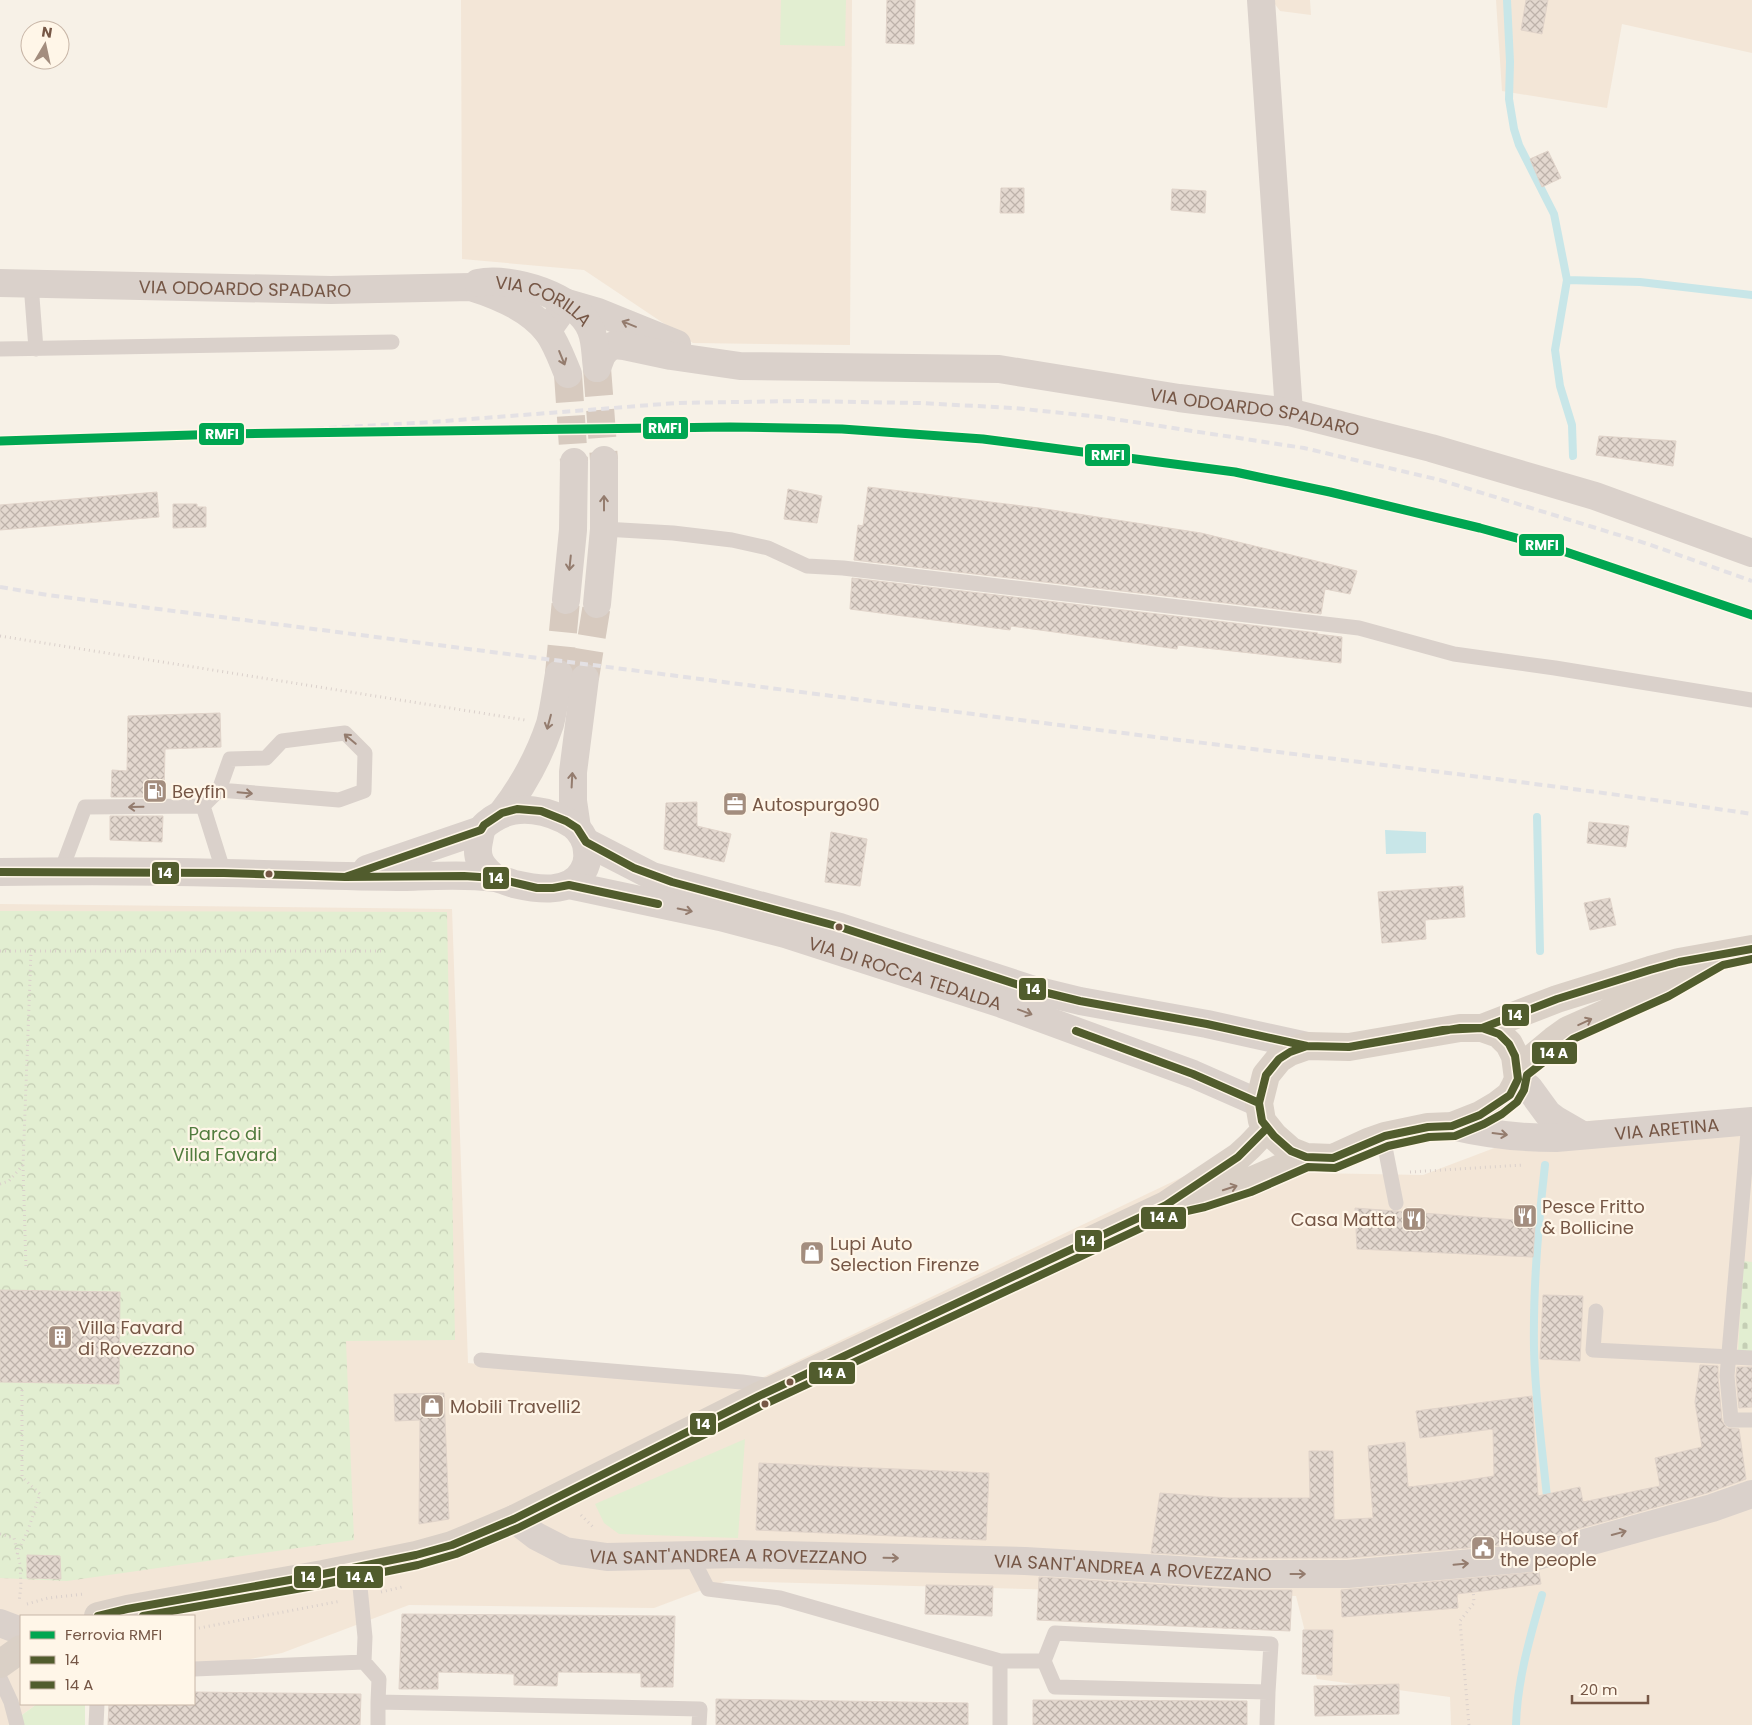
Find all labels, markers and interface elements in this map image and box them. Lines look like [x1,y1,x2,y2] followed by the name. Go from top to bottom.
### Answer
[20,20,70,70] north arrow
[40,21,54,43] text: N
[494,269,598,331] street label: VIA CORILLA
[138,273,351,303] street label: VIA ODOARDO SPADARO
[622,319,637,329] one-way arrow
[557,350,567,365] one-way arrow
[1148,381,1362,442] street label: VIA ODOARDO SPADARO
[642,416,689,440] line badge: RMFI
[648,418,682,438] text: RMFI
[198,422,245,446] line badge: RMFI
[205,424,239,444] text: RMFI
[1084,443,1131,467] line badge: RMFI
[1091,445,1125,465] text: RMFI
[599,495,609,511] one-way arrow
[1518,533,1565,557] line badge: RMFI
[1525,535,1559,555] text: RMFI
[565,554,575,570] one-way arrow
[544,714,554,730] one-way arrow
[343,733,356,744] one-way arrow
[568,772,577,788] one-way arrow
[142,778,168,804] fuel station icon: Beyfin
[172,779,226,804] place label: Beyfin
[237,788,253,797] one-way arrow
[722,791,748,817] office icon: Autospurgo90
[752,792,880,817] place label: Autospurgo90
[129,802,145,812] one-way arrow
[151,861,180,885] line badge: 14
[158,863,172,883] text: 14
[482,866,510,890] line badge: 14
[489,868,503,888] text: 14
[264,869,274,879] unlabelled marker
[677,906,693,915] one-way arrow
[834,922,844,932] unlabelled marker
[805,930,1005,1016] street label: VIA DI ROCCA TEDALDA
[1018,977,1047,1001] line badge: 14
[1026,979,1040,999] text: 14
[1501,1003,1530,1027] line badge: 14
[1508,1005,1522,1025] text: 14
[1017,1008,1032,1017] one-way arrow
[1578,1017,1593,1027] one-way arrow
[1531,1041,1578,1065] line badge: 14 A
[1540,1043,1569,1063] text: 14 A
[1613,1111,1720,1145] street label: VIA ARETINA
[173,1121,277,1167] park label: Parco di Villa Favard
[1491,1129,1507,1139] one-way arrow
[1221,1183,1237,1192] one-way arrow
[1542,1194,1645,1240] place label: Pesce Fritto & Bollicine
[1512,1203,1538,1229] restaurant icon: Pesce Fritto & Bollicine
[1140,1206,1187,1230] line badge: 14 A
[1401,1206,1427,1232] restaurant icon: Casa Matta
[1150,1207,1179,1227] text: 14 A
[1291,1207,1396,1232] place label: Casa Matta
[1074,1229,1103,1253] line badge: 14
[830,1231,979,1277] place label: Lupi Auto Selection Firenze
[1081,1231,1095,1251] text: 14
[799,1240,825,1266] shop icon: Lupi Auto Selection Firenze
[78,1315,195,1361] place label: Villa Favard di Rovezzano
[47,1324,73,1350] building icon: Villa Favard di Rovezzano
[808,1361,856,1385] line badge: 14 A
[818,1363,847,1383] text: 14 A
[785,1377,795,1387] unlabelled marker
[419,1393,445,1419] shop icon: Mobili Travelli2
[450,1394,581,1419] place label: Mobili Travelli2
[760,1399,770,1409] unlabelled marker
[689,1412,717,1436] line badge: 14
[696,1414,710,1434] text: 14
[1500,1526,1597,1572] place label: House of the people
[1611,1528,1627,1538] one-way arrow
[1470,1535,1496,1561] public building icon: House of the people
[587,1541,867,1570] street label: VIA SANT'ANDREA A ROVEZZANO
[994,1548,1272,1587] street label: VIA SANT'ANDREA A ROVEZZANO
[883,1553,899,1562] one-way arrow
[1452,1559,1468,1569] one-way arrow
[293,1565,322,1589] line badge: 14
[336,1565,384,1589] line badge: 14 A
[301,1567,315,1587] text: 14
[346,1567,375,1587] text: 14 A
[1290,1569,1306,1579] one-way arrow
[20,1615,195,1705] legend
[65,1624,162,1645] text: Ferrovia RMFI
[65,1649,79,1670] text: 14
[1572,1672,1648,1704] scale bar
[65,1674,93,1695] text: 14 A
[1580,1679,1618,1700] text: 20 m

